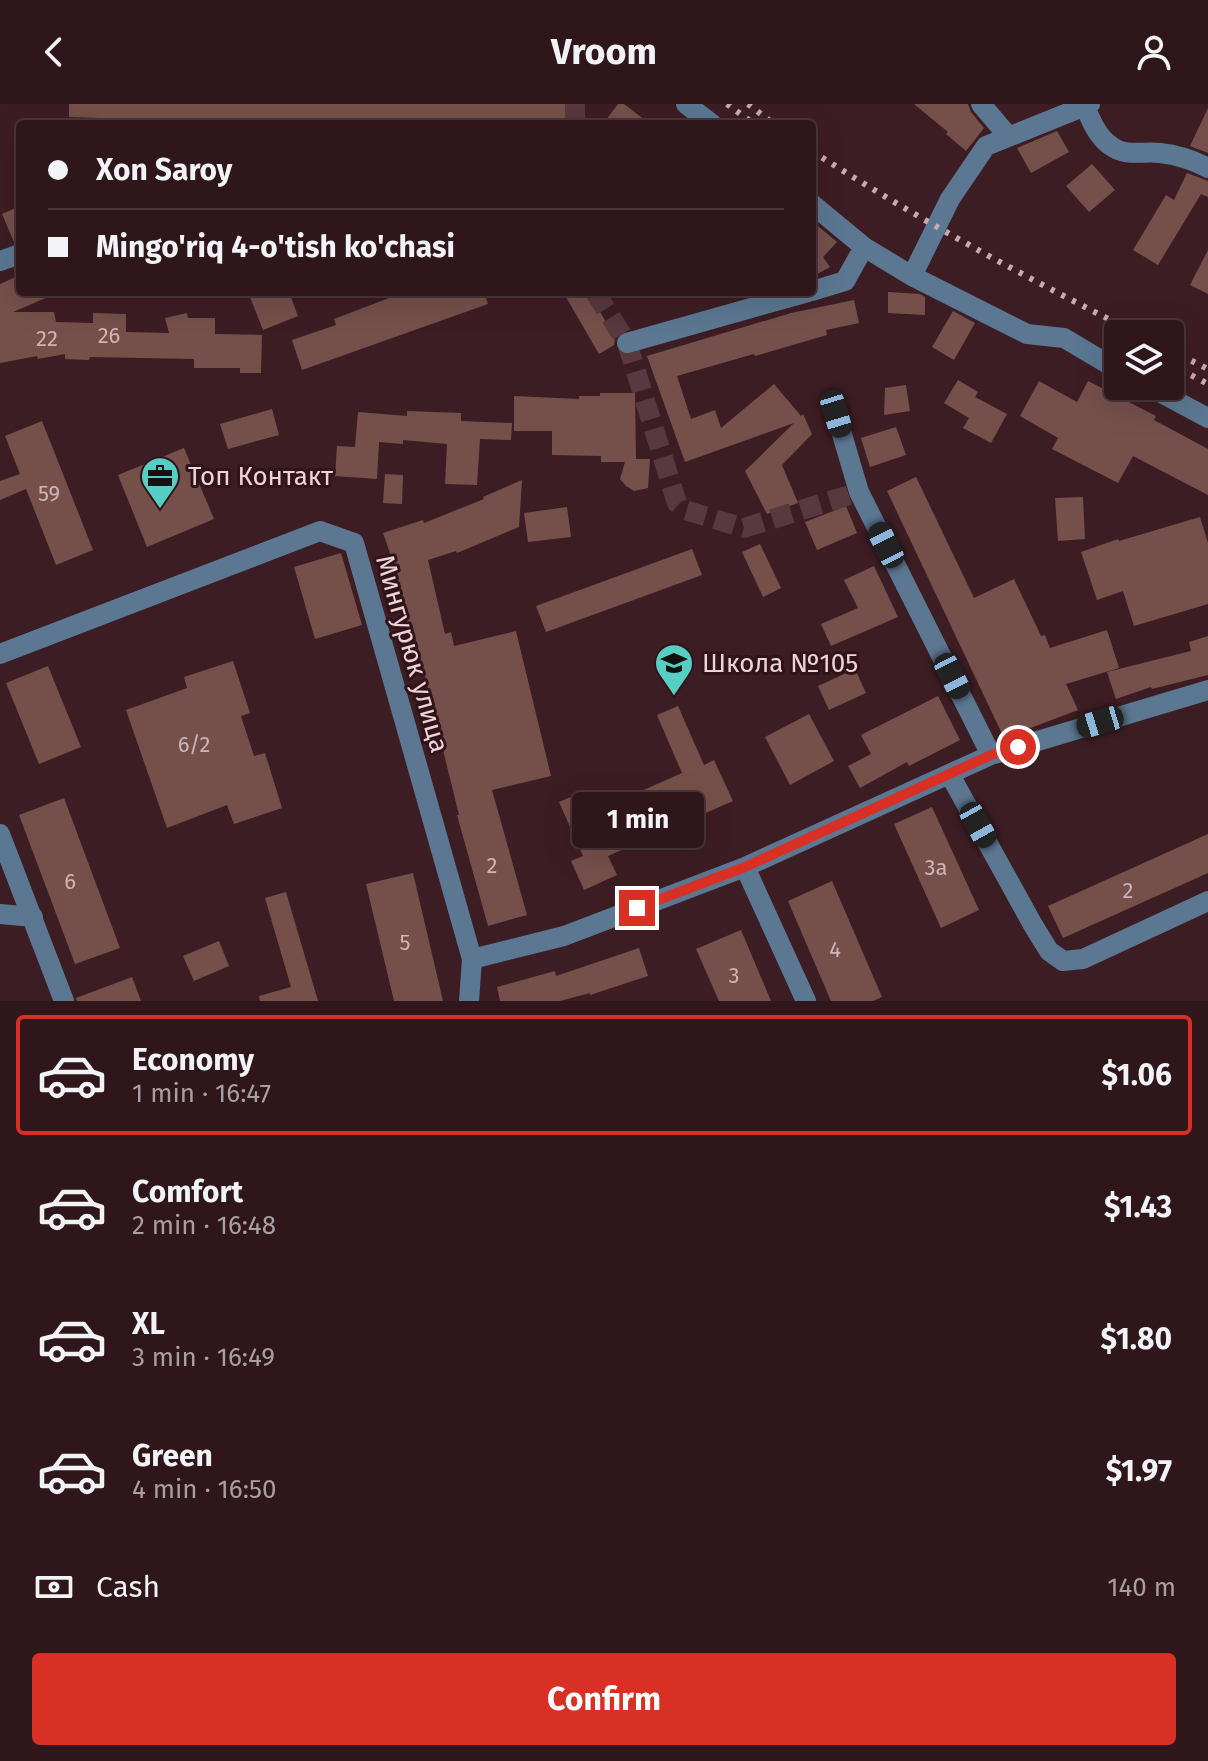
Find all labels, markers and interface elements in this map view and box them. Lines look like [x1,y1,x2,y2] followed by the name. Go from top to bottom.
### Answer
[32,30,76,74] icon: back
[551,30,657,74] text: Vroom
[1132,30,1176,74] icon: person
[96,152,232,188] text: Xon Saroy
[96,229,455,265] text: Mingo'riq 4-o'tish ko'chasi
[1104,320,1184,400] map controls
[1104,320,1184,400] button: layers
[98,322,120,349] house number: 26
[36,325,58,352] house number: 22
[818,388,854,440] car
[139,455,181,510] office icon: Топ Контакт
[188,461,333,492] place label: Топ Контакт
[38,480,60,507] house number: 59
[864,518,908,572] car
[369,552,455,756] street label: Мингурюк улица
[653,642,695,697] school or university icon: Школа №105
[702,648,858,679] place label: Школа №105
[930,649,974,703] car
[1074,704,1126,740] car
[1000,729,1036,765] route start
[178,731,210,758] house number: 6/2
[571,792,703,848] callout: 1 min
[956,798,1000,852] car
[607,804,669,835] text: 1 min
[487,852,497,879] house number: 2
[925,854,947,881] house number: 3а
[64,868,76,895] house number: 6
[1123,877,1133,904] house number: 2
[619,890,655,926] route end
[399,929,411,956] house number: 5
[829,936,841,963] house number: 4
[729,962,739,989] house number: 3
[36,1039,108,1111] icon: car
[132,1042,254,1078] text: Economy
[1101,1057,1172,1093] text: $1.06
[132,1078,271,1109] text: 1 min · 16:47
[36,1171,108,1243] icon: car
[132,1174,243,1210] text: Comfort
[1104,1189,1172,1225] text: $1.43
[132,1210,276,1241] text: 2 min · 16:48
[36,1303,108,1375] icon: car
[132,1306,165,1342] text: XL
[1101,1321,1172,1357] text: $1.80
[132,1342,275,1373] text: 3 min · 16:49
[36,1435,108,1507] icon: car
[132,1438,213,1474] text: Green
[1106,1453,1172,1489] text: $1.97
[132,1474,277,1505] text: 4 min · 16:50
[32,1565,76,1609] icon: cash
[96,1569,160,1605] text: Cash
[1107,1572,1176,1603] text: 140 m
[32,1653,1176,1745] button: Confirm

